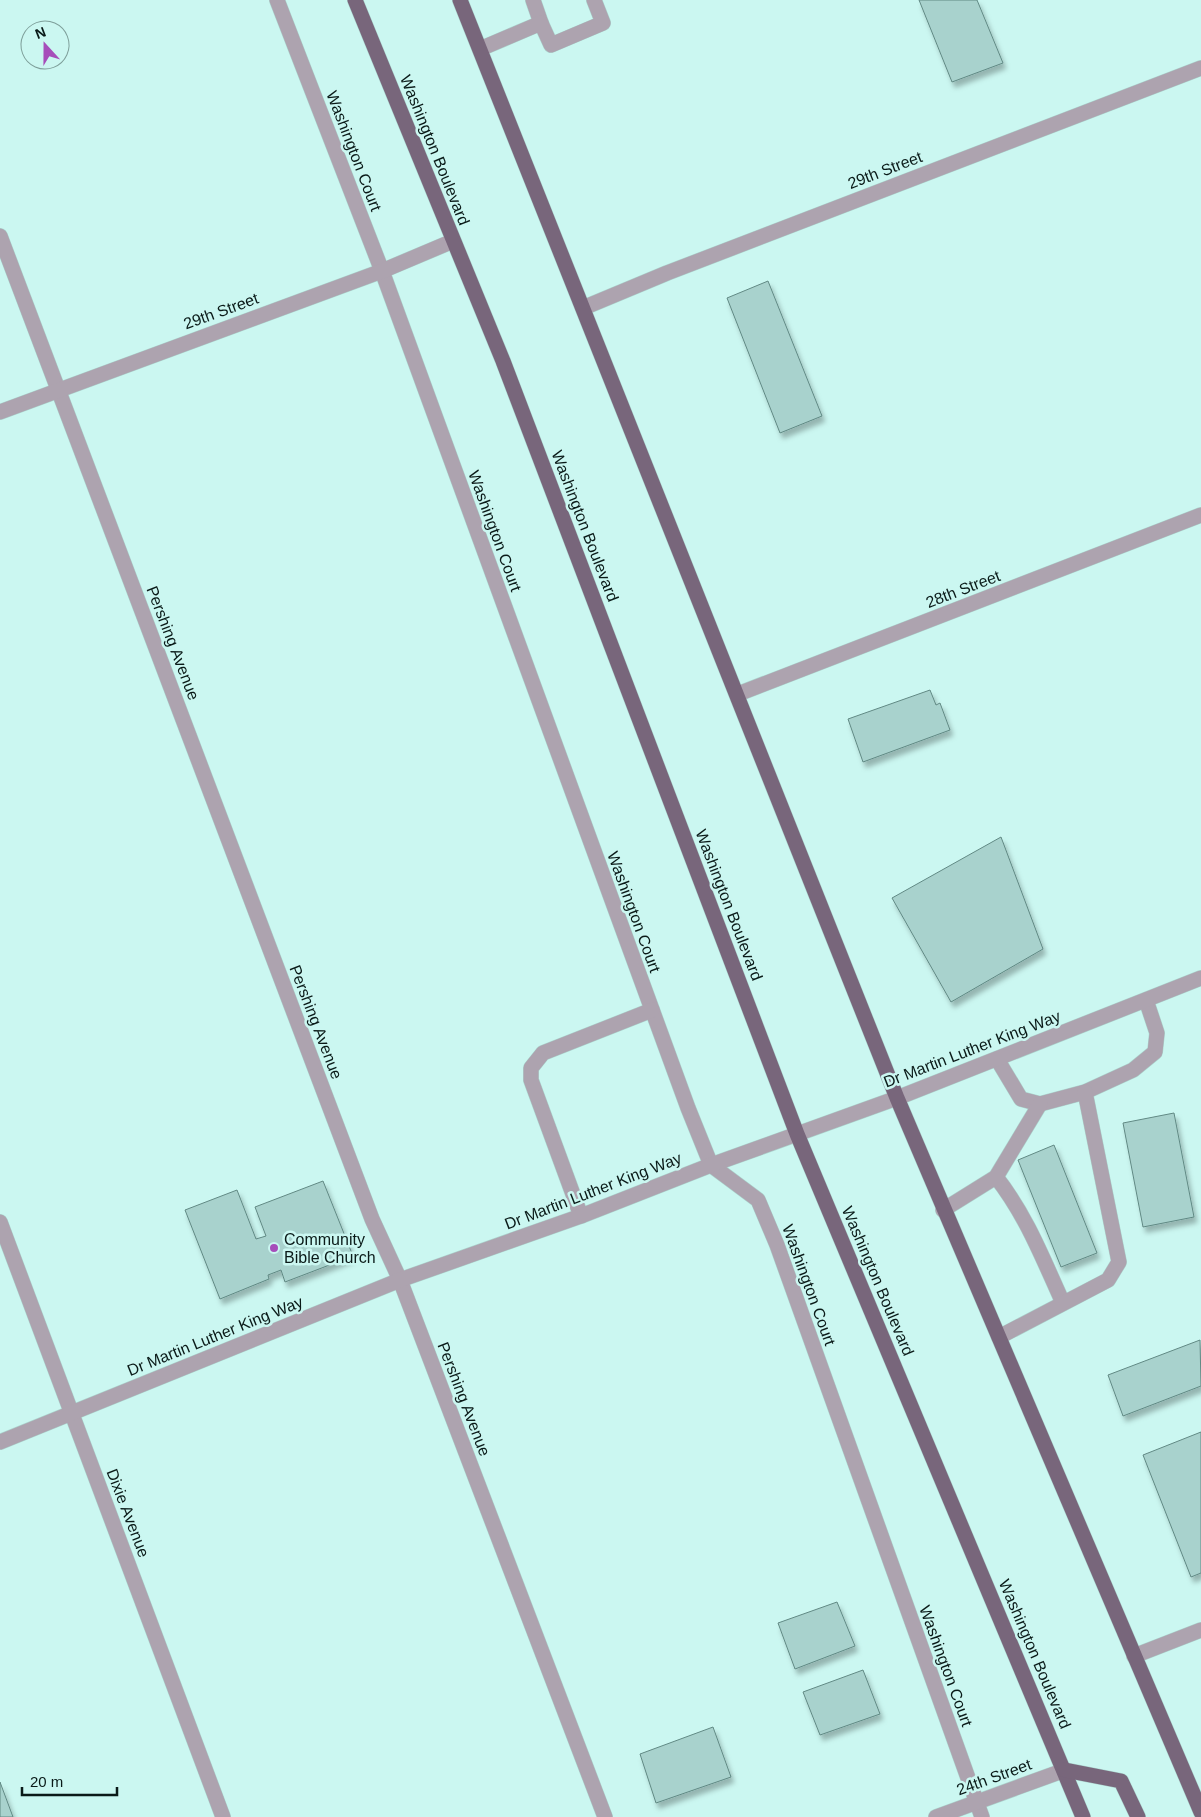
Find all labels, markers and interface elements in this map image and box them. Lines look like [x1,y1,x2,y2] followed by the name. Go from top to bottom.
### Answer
[20,20,70,70] north arrow
[33,24,48,42] text: N
[397,72,473,228] street label: Washington Boulevard
[323,88,385,214] street label: Washington Court
[845,148,925,192] street label: 29th Street
[181,289,261,332] street label: 29th Street
[548,448,622,604] street label: Washington Boulevard
[465,468,525,594] street label: Washington Court
[923,567,1003,611] street label: 28th Street
[143,584,203,702] street label: Pershing Avenue
[692,827,766,983] street label: Washington Boulevard
[604,849,664,975] street label: Washington Court
[286,963,346,1081] street label: Pershing Avenue
[881,1007,1063,1091] street label: Dr Martin Luther King Way
[502,1149,684,1233] street label: Dr Martin Luther King Way
[839,1204,917,1358] street label: Washington Boulevard
[779,1222,839,1348] street label: Washington Court
[284,1231,376,1266] place label: Community Bible Church
[268,1242,280,1254] marker: Community Bible Church
[125,1293,305,1379] street label: Dr Martin Luther King Way
[434,1340,494,1458] street label: Pershing Avenue
[103,1466,153,1560] street label: Dixie Avenue
[996,1577,1074,1731] street label: Washington Boulevard
[916,1603,976,1729] street label: Washington Court
[954,1755,1034,1798] street label: 24th Street
[22,1764,118,1796] scale bar
[30,1773,63,1790] text: 20 m

